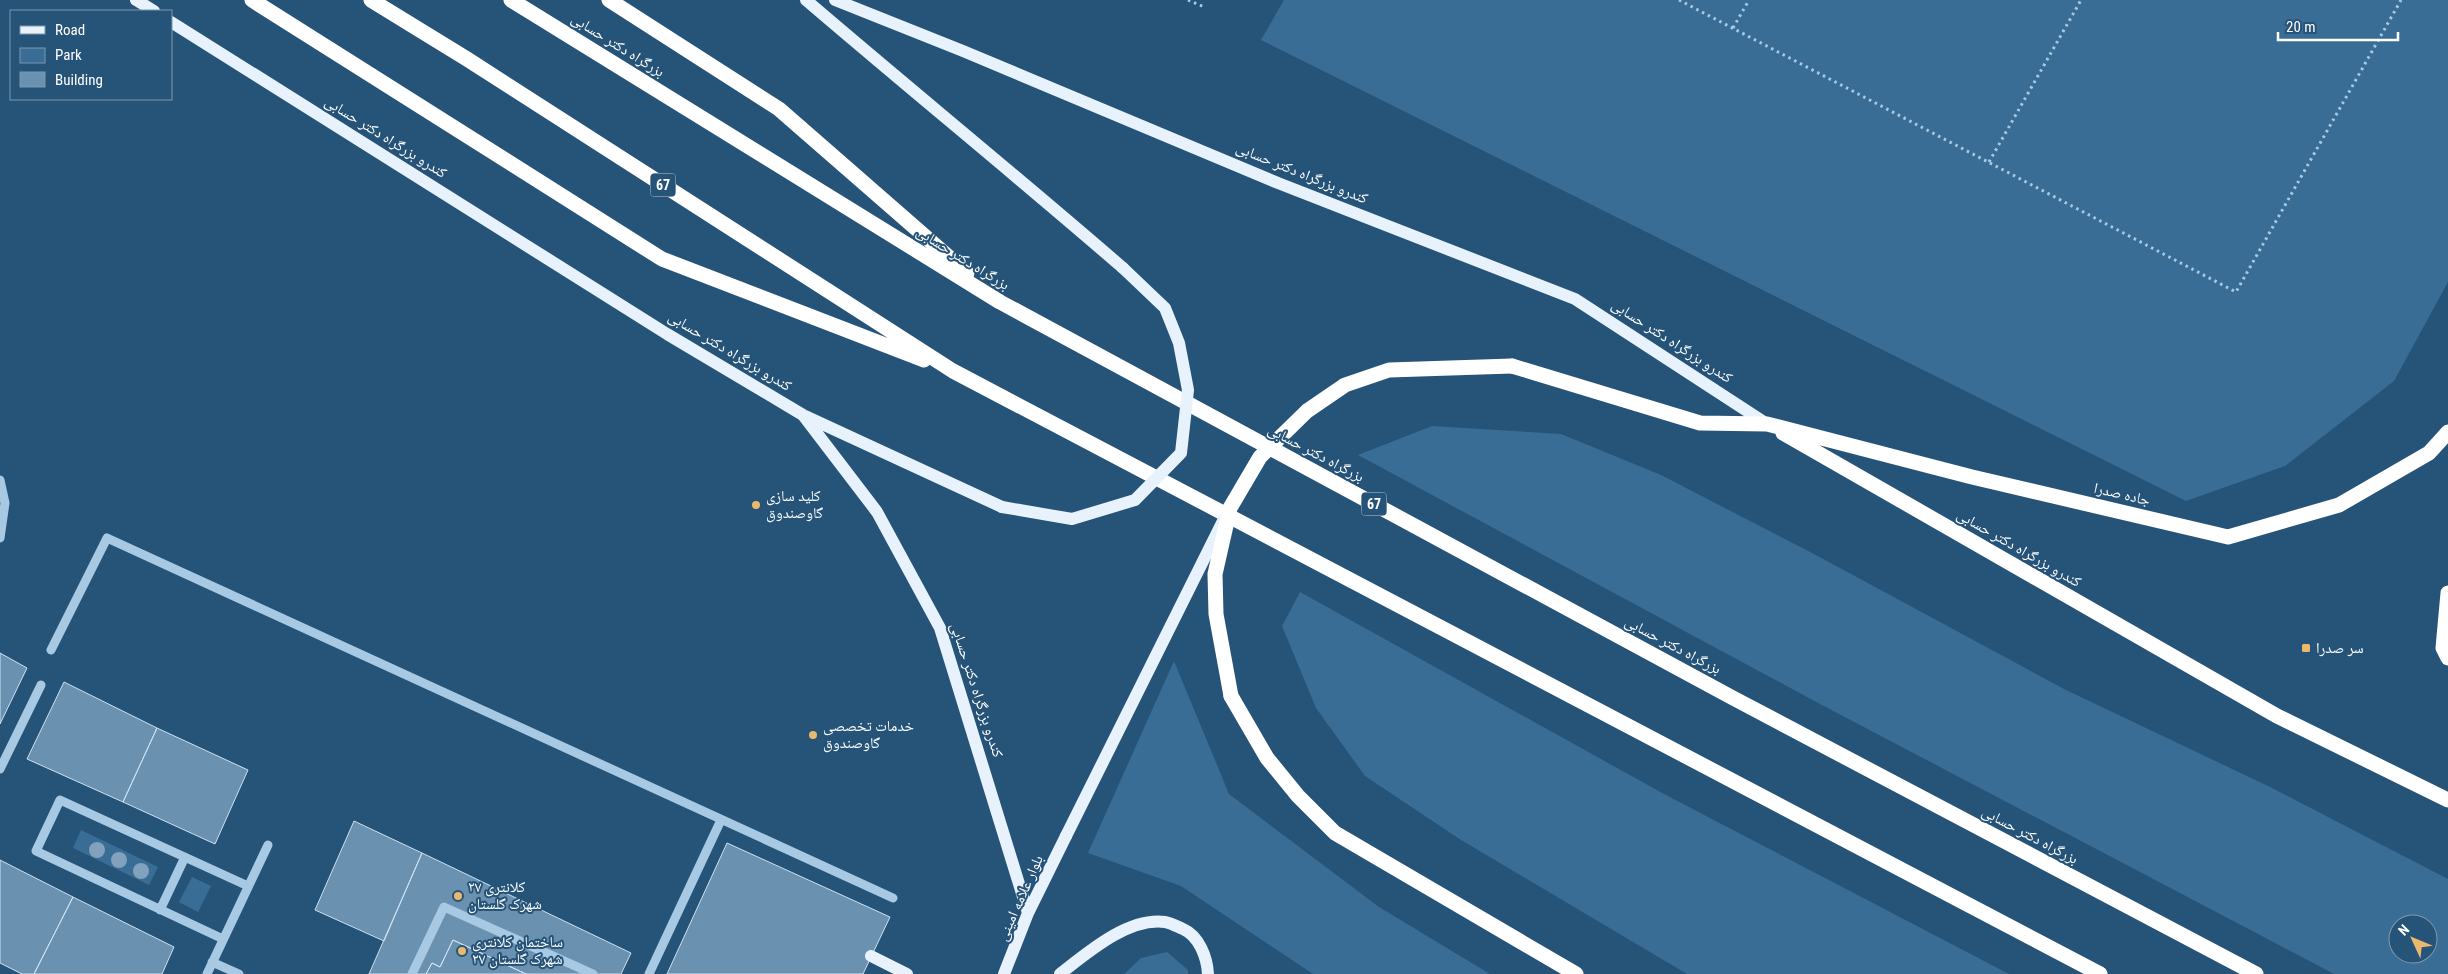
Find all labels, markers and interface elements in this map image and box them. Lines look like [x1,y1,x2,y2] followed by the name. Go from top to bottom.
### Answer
[568,9,668,82] street label: بزرگراه دکتر حسابی
[10,10,172,100] legend
[2278,10,2398,42] scale bar
[2286,18,2316,36] text: 20 m
[55,21,85,39] text: Road
[55,46,82,64] text: Park
[55,71,103,89] text: Building
[321,92,450,183] street label: کندرو بزرگراه دکتر حسابی
[1233,138,1370,209] street label: کندرو بزرگراه دکتر حسابی
[650,174,676,196] road number: 67
[913,222,1013,295] street label: بزرگراه دکتر حسابی
[1608,295,1736,388] street label: کندرو بزرگراه دکتر حسابی
[665,307,795,396] street label: کندرو بزرگراه دکتر حسابی
[1264,420,1367,487] street label: بزرگراه دکتر حسابی
[2092,479,2152,509] street label: جاده صدرا
[766,487,823,523] place label: کلید سازی گاوصندوق
[1362,492,1386,516] road number: 67
[750,499,762,511] marker: کلید سازی گاوصندوق
[1953,505,2084,592] street label: کندرو بزرگراه دکتر حسابی
[1621,612,1724,679] street label: بزرگراه دکتر حسابی
[946,620,1007,760] street label: کندرو بزرگراه دکتر حسابی
[2316,639,2364,657] place label: سر صدرا
[2300,642,2312,654] marker: سر صدرا
[823,717,915,753] place label: خدمات تخصصی گاوصندوق
[807,729,819,741] marker: خدمات تخصصی گاوصندوق
[1978,802,2081,869] street label: بزرگراه دکتر حسابی
[993,852,1048,944] street label: بلوار علامه امینی
[468,878,542,914] place label: کلانتری ۲۷ شهرک گلستان
[452,890,464,902] marker: کلانتری ۲۷ شهرک گلستان
[2388,914,2438,964] north arrow
[2395,921,2412,939] text: N
[472,933,563,969] place label: ساختمان کلانتری ۲۷ شهرک گلستان
[456,945,468,957] marker: ساختمان کلانتری ۲۷ شهرک گلستان

